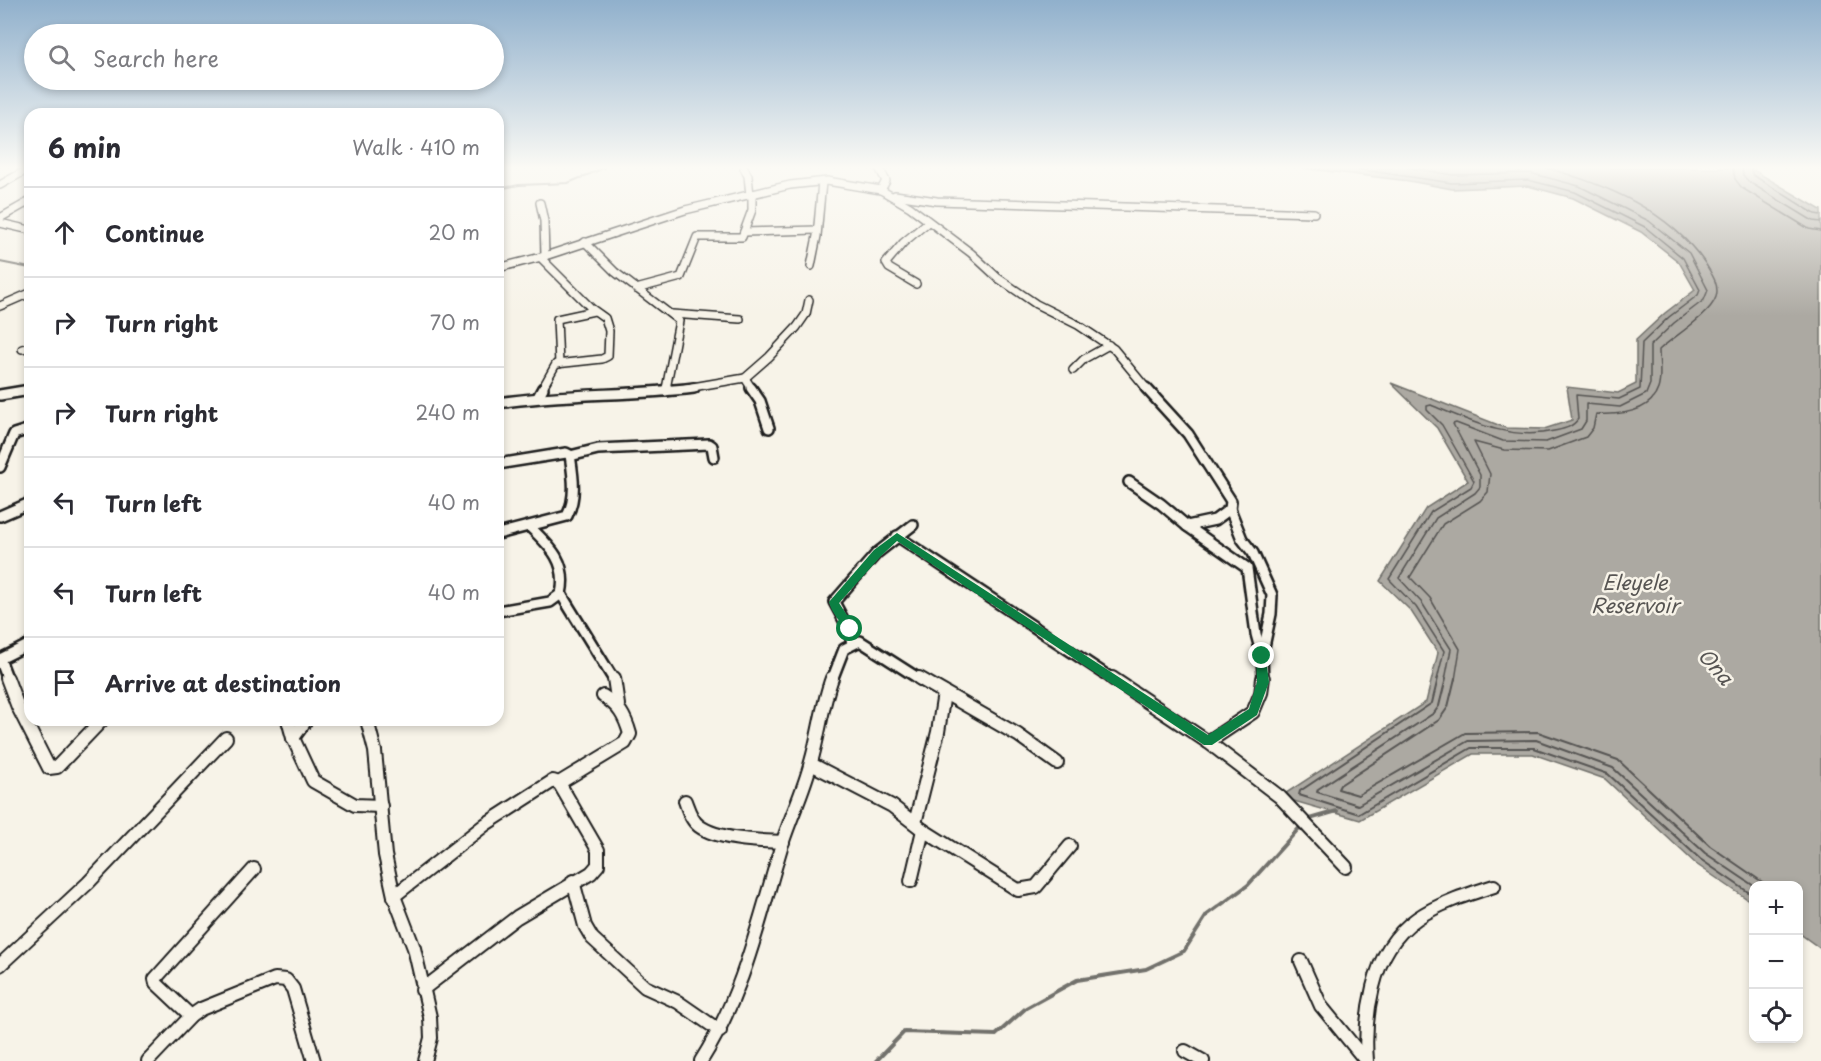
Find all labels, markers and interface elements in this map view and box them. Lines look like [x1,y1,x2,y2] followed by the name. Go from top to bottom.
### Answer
[24,24,504,90] search box
[45,41,78,74] icon: search
[93,41,219,74] text: Search here
[48,128,121,167] text: 6 min
[352,132,480,162] text: Walk · 410 m
[48,216,81,249] icon: ahead
[105,216,204,249] text: Continue
[428,217,480,247] text: 20 m
[48,306,81,339] icon: right
[105,306,218,339] text: Turn right
[430,307,480,337] text: 70 m
[48,396,81,429] icon: right
[105,396,218,429] text: Turn right
[415,397,480,427] text: 240 m
[48,486,81,519] icon: left
[105,486,202,519] text: Turn left
[428,487,480,517] text: 40 m
[1591,567,1682,620] water label: Eleyele Reservoir
[48,576,81,609] icon: left
[105,576,202,609] text: Turn left
[428,577,480,607] text: 40 m
[836,615,862,641] route start
[1691,641,1742,692] water label: Ona
[1248,642,1274,668] route end
[48,666,81,699] icon: arrive
[105,666,341,699] text: Arrive at destination
[1749,881,1803,1043] map controls
[1749,881,1803,935] button: +
[1749,935,1803,989] button: −
[1749,989,1803,1043] button: locate

